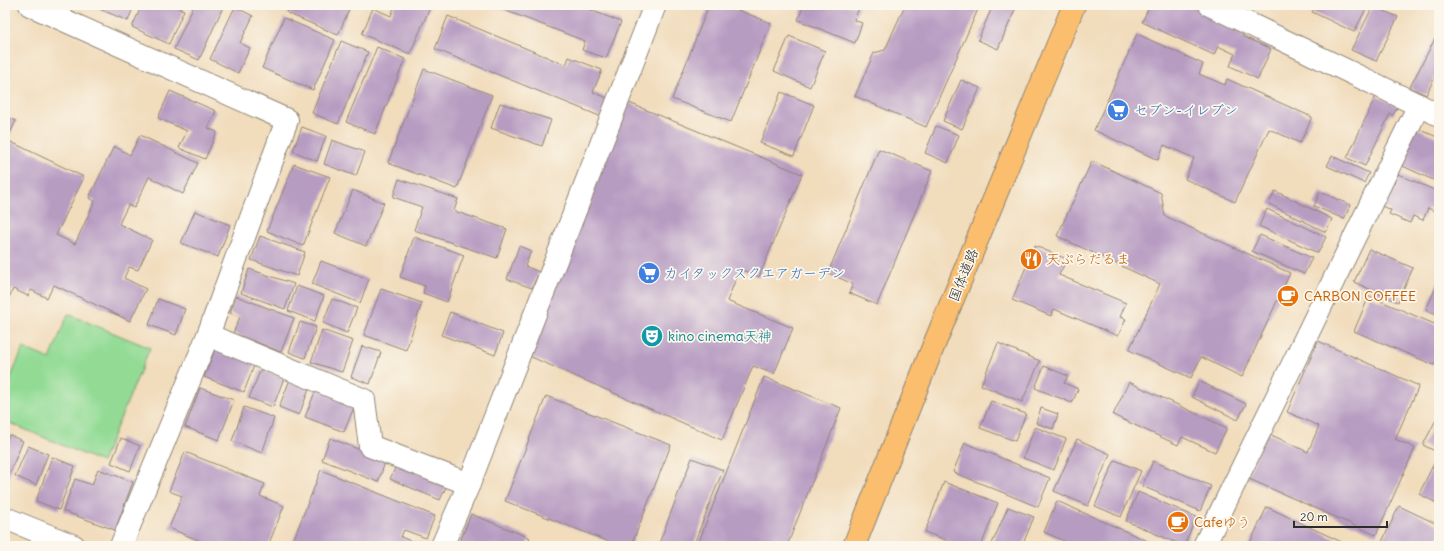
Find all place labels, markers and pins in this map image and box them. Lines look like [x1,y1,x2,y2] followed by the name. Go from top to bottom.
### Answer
[1105,97,1131,123] supermarket icon: セブン-イレブン
[1134,101,1238,119] place label: セブン-イレブン
[1018,246,1044,272] restaurant icon: 天ぷらだるま
[1046,250,1130,268] place label: 天ぷらだるま
[636,260,662,286] supermarket icon: カイタックスクエアガーデン
[664,264,845,282] place label: カイタックスクエアガーデン
[1275,283,1301,309] cafe icon: CARBON COFFEE
[1304,287,1416,305] place label: CARBON COFFEE
[639,323,665,349] theatre icon: kino cinema天神
[668,327,772,345] place label: kino cinema天神
[1165,509,1191,535] cafe icon: Cafeゆう
[1194,513,1251,531] place label: Cafeゆう

